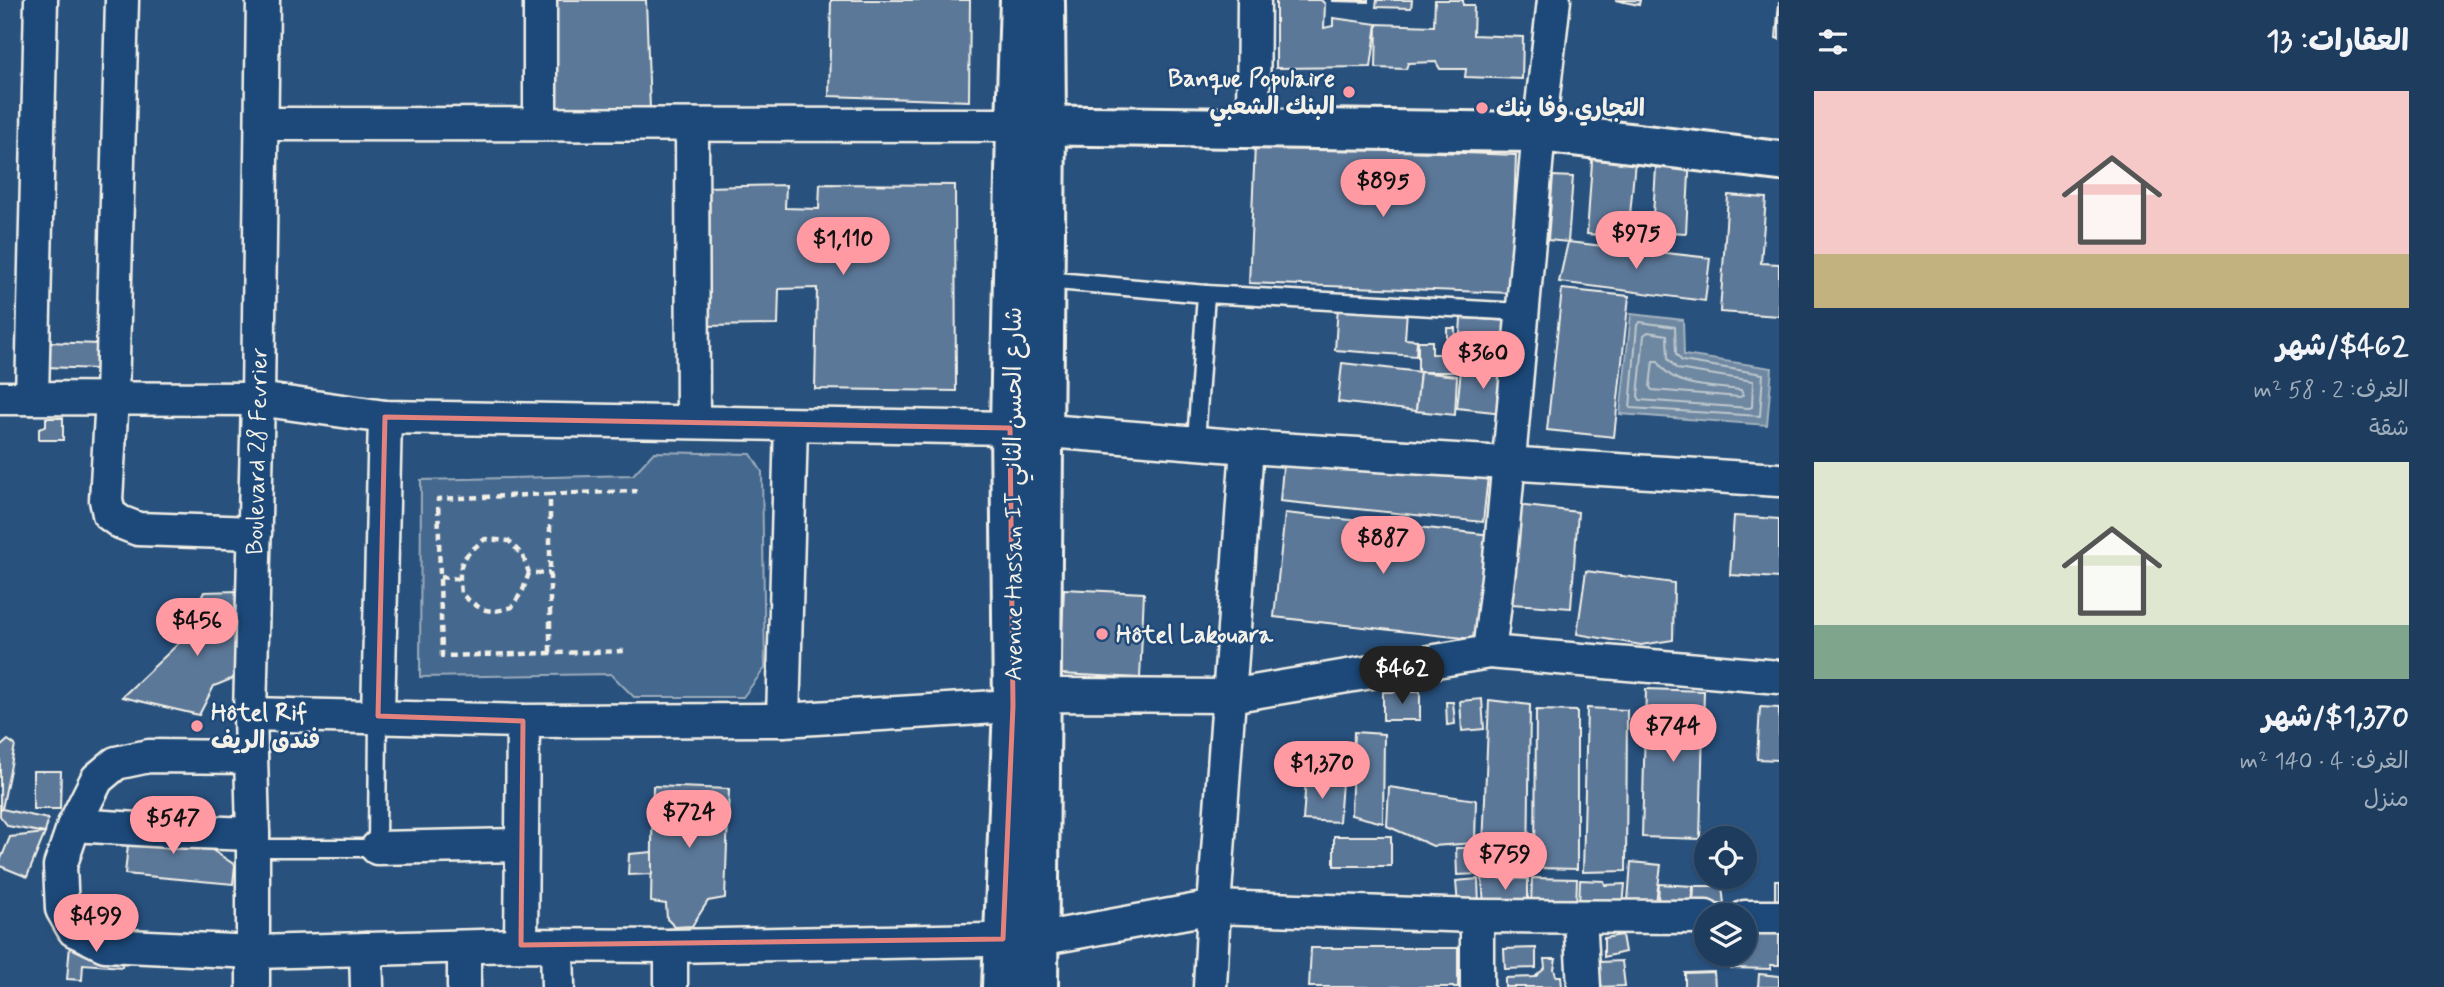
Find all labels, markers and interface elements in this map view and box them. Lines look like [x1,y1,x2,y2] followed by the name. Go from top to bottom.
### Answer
[2266,22,2409,61] text: العقارات: 13
[1814,23,1852,61] icon: filters
[1168,64,1335,127] place label: Banque Populaire البنك الشعبي
[1341,84,1357,100] marker: Banque Populaire البنك الشعبي
[1496,94,1645,126] place label: التجاري وفا بنك
[1474,100,1490,116] marker: التجاري وفا بنك
[2049,137,2175,263] icon: home
[1342,160,1424,219] pin: $895
[1356,167,1410,197] text: $895
[1595,212,1677,271] pin: $975
[786,218,900,277] pin: $1,110
[1611,219,1661,249] text: $975
[813,225,873,255] text: $1,110
[999,307,1034,681] street label: Avenue Hassan II شارع الحسن الثاني
[2276,327,2409,366] text: $462/شهر
[1442,332,1524,391] pin: $360
[1458,339,1508,369] text: $360
[240,347,276,555] street label: Boulevard 28 Fevrier
[2254,376,2409,406] text: الغرف: 2 · 58 m²
[2369,414,2409,444] text: شقة
[2049,508,2175,634] icon: home
[1342,516,1424,576] pin: $887
[1357,524,1409,554] text: $887
[156,598,238,658] pin: $456
[172,606,222,636] text: $456
[1116,620,1274,651] place label: Hôtel Lakouara
[1094,626,1110,642] marker: Hôtel Lakouara
[1361,646,1443,706] pin: $462
[1375,654,1429,684] text: $462
[211,698,320,757] place label: Hôtel Rif فندق الريف
[2262,698,2409,737] text: $1,370/شهر
[1632,704,1714,764] pin: $744
[1645,712,1701,742] text: $744
[189,718,205,734] marker: Hôtel Rif فندق الريف
[1265,742,1379,801] pin: $1,370
[2240,747,2409,777] text: الغرف: 4 · 140 m²
[1290,749,1354,779] text: $1,370
[2364,785,2409,815] text: منزل
[648,790,730,850] pin: $724
[132,796,214,856] pin: $547
[662,798,716,828] text: $724
[146,804,200,834] text: $547
[1694,826,1757,966] map controls
[1694,826,1757,889] button: locate
[1464,832,1546,892] pin: $759
[1479,840,1531,870] text: $759
[55,894,137,954] pin: $499
[70,902,122,932] text: $499
[1694,903,1757,966] button: layers

